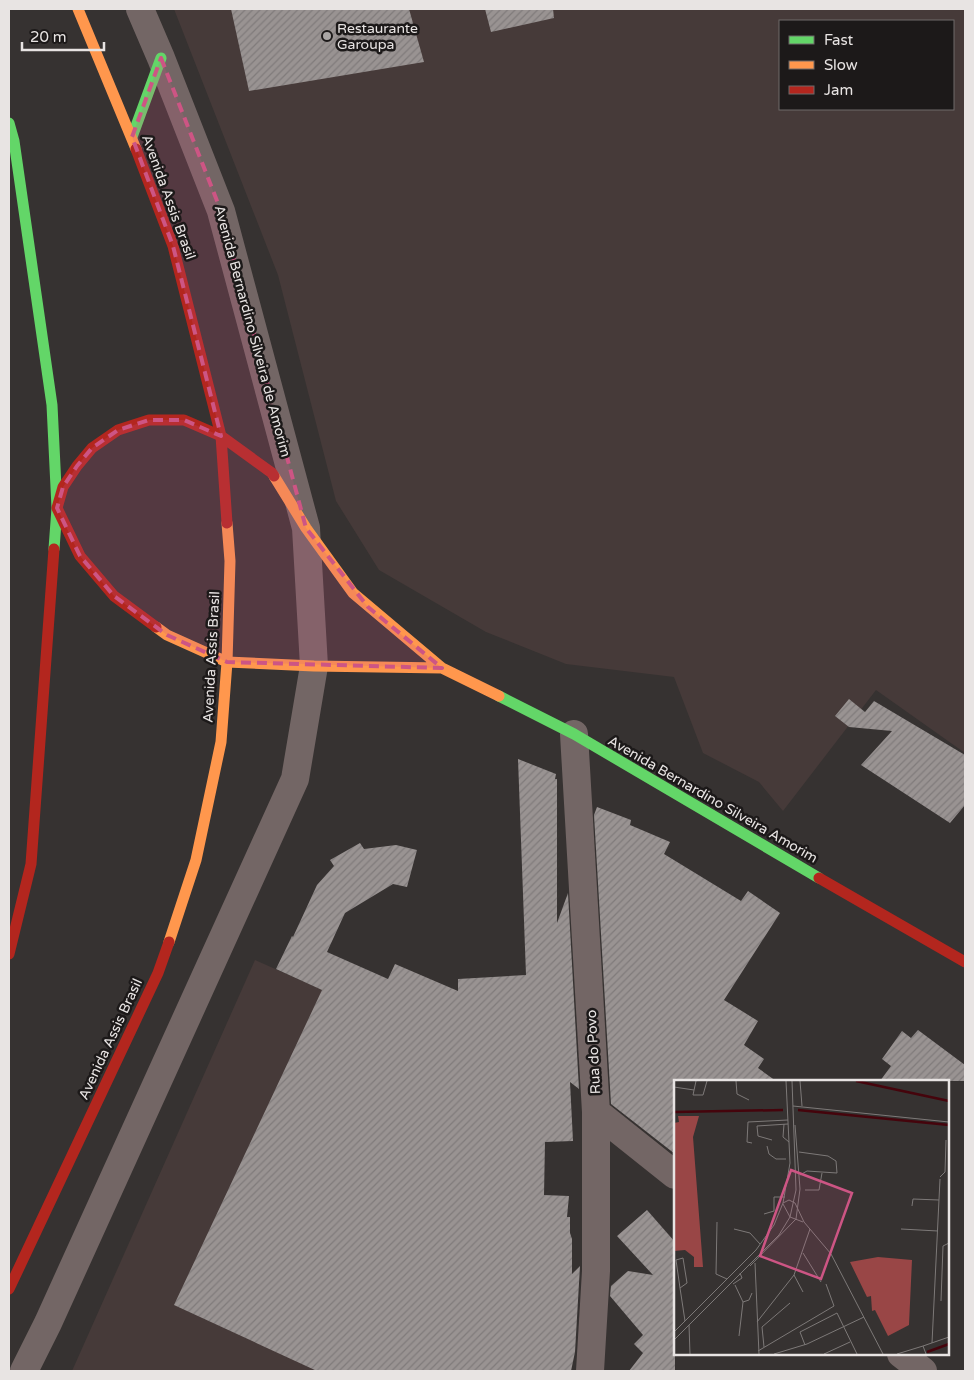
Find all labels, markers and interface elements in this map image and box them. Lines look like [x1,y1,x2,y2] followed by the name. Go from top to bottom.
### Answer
[22,20,105,52] scale bar
[337,20,418,53] place label: Restaurante Garoupa
[779,20,954,110] legend
[30,28,67,46] text: 20 m
[321,30,333,42] marker: Restaurante Garoupa
[824,31,854,49] text: Fast
[824,56,858,74] text: Slow
[824,81,853,99] text: Jam
[138,132,199,262] street label: Avenida Assis Brasil
[211,203,294,459] street label: Avenida Bernardino Silveira de Amorim
[200,591,223,723] street label: Avenida Assis Brasil
[605,732,821,867] street label: Avenida Bernardino Silveira Amorim
[75,976,146,1103] street label: Avenida Assis Brasil
[583,1009,604,1095] street label: Rua do Povo
[674,1080,949,1355] inset map

